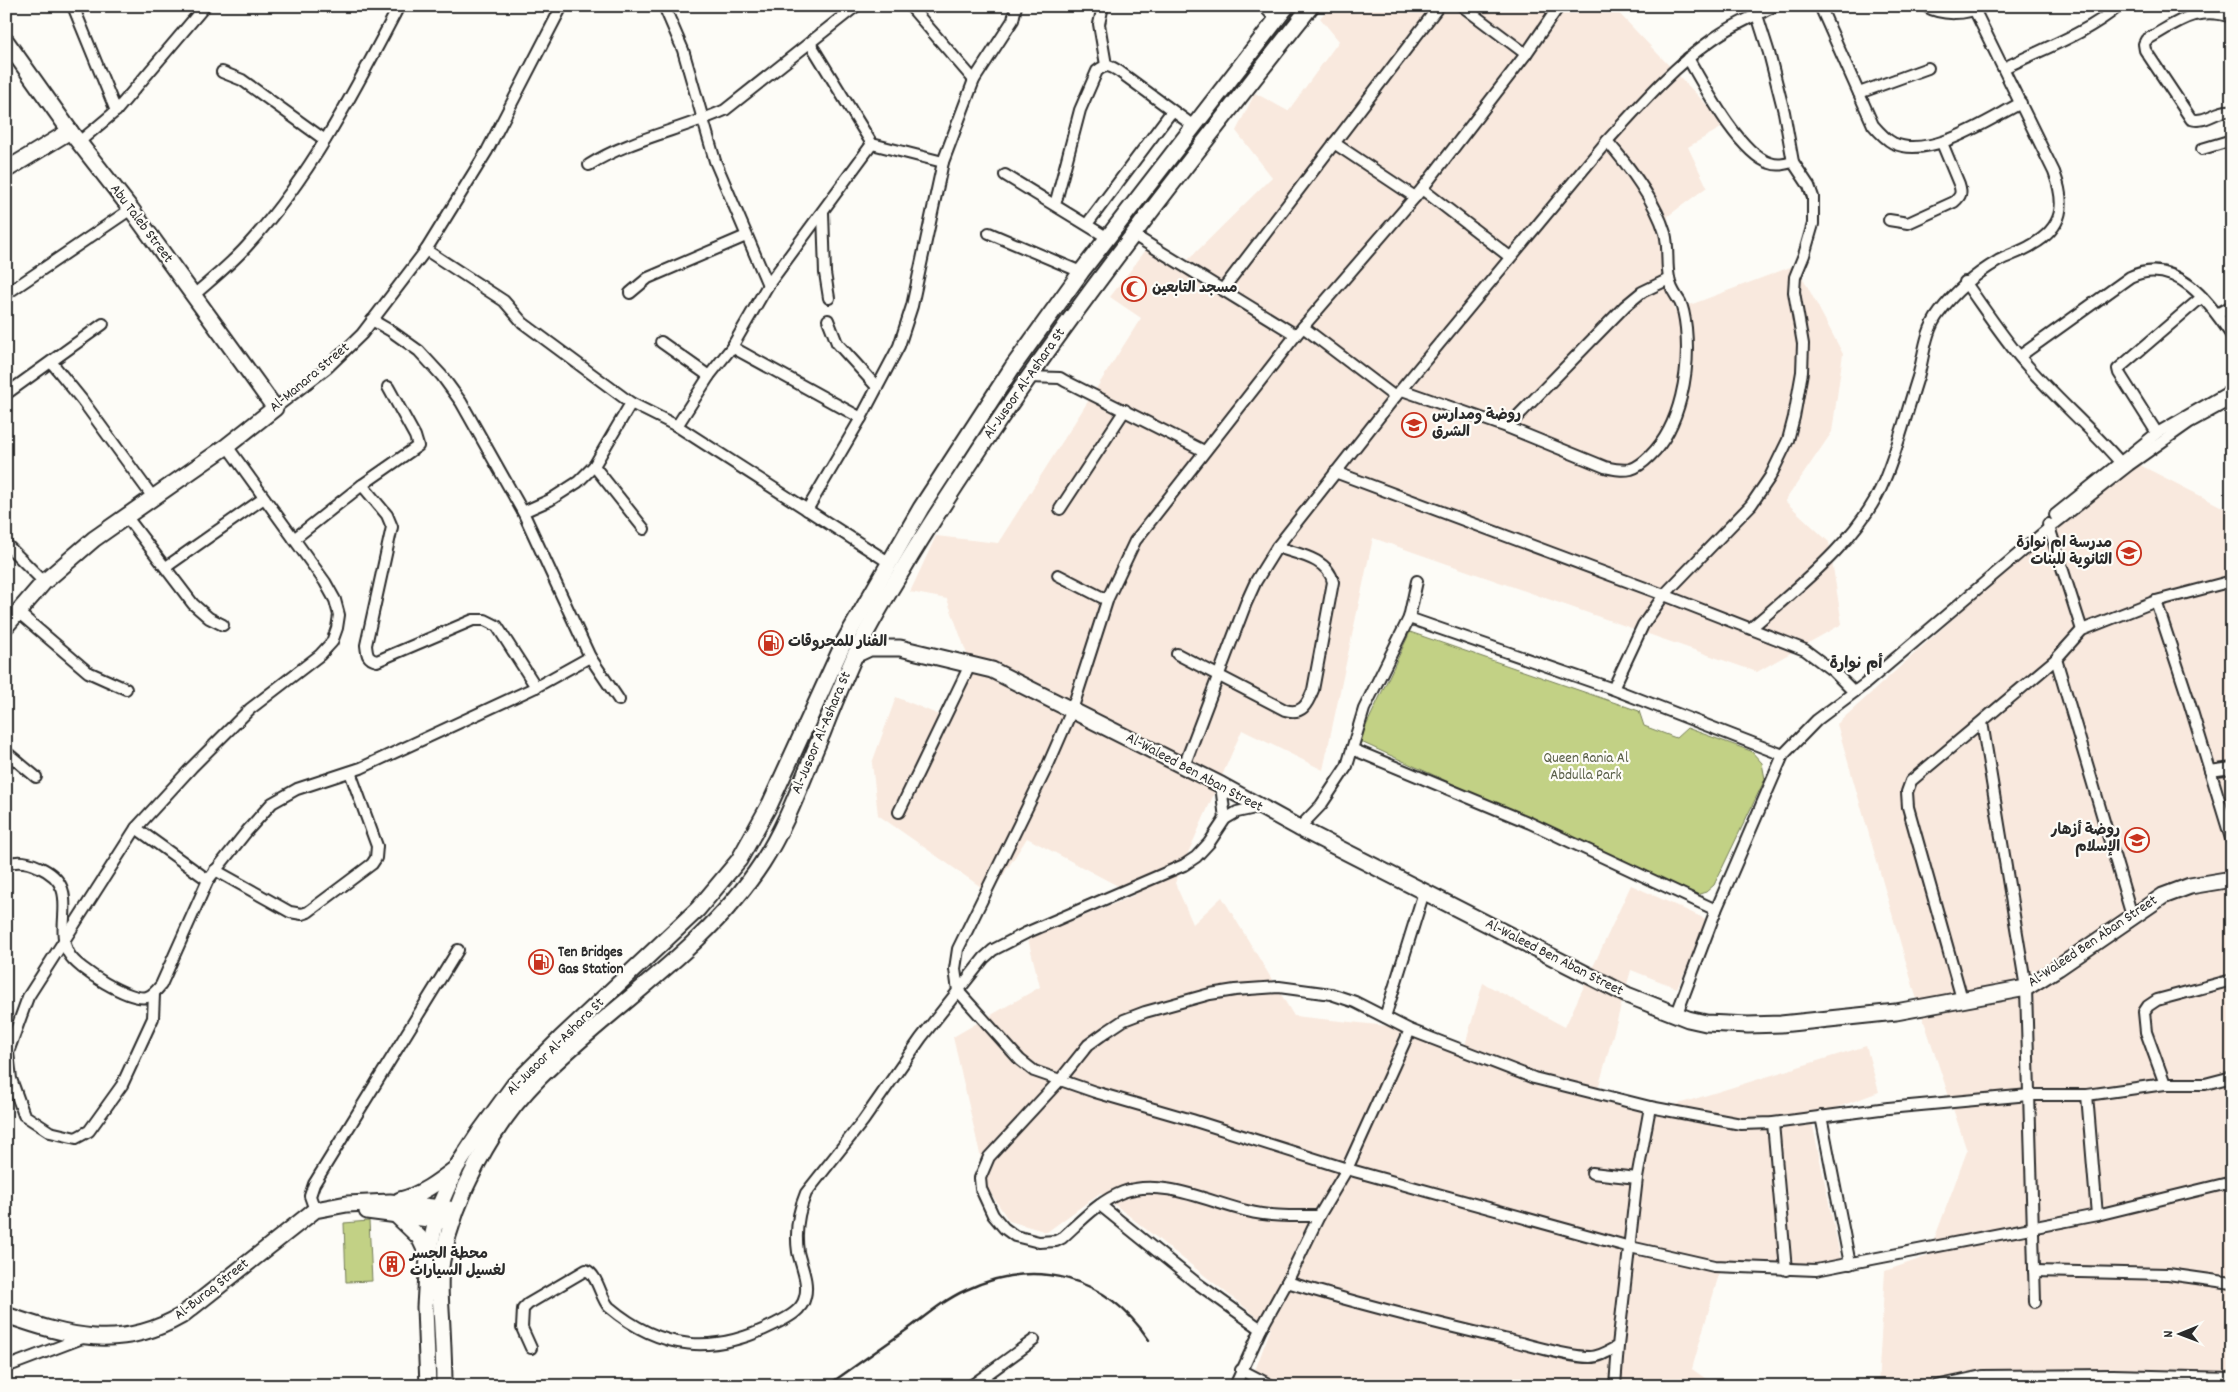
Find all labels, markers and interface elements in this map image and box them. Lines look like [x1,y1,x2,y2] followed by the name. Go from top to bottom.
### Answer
[104,180,178,269] street label: Abu Taleb Street
[1121,276,1147,302] mosque icon: مسجد التابعين
[1152,278,1237,300] place label: مسجد التابعين
[978,324,1072,444] street label: Al-Jusoor Al-Ashara St
[265,337,355,418] street label: Al-Manara Street
[1432,405,1521,444] place label: روضة ومدارس الشرق
[1401,412,1427,438] school or university icon: روضة ومدارس الشرق
[2016,533,2112,572] place label: مدرسة ام نوارة الثانوية للبنات
[2116,540,2142,566] school or university icon: مدرسة ام نوارة الثانوية للبنات
[758,630,784,656] fuel station icon: الفنار للمحروقات
[788,632,887,654] place label: الفنار للمحروقات
[1830,652,1883,676] district label: أم نوارة
[786,668,858,798] street label: Al-Jusoor Al-Ashara St
[1122,728,1267,819] street label: Al-Waleed Ben Aban Street
[1543,748,1629,787] park label: Queen Rania Al Abdulla Park
[2050,819,2120,859] place label: روضة أزهار الإسلام
[2124,827,2150,853] school or university icon: روضة أزهار الإسلام
[2024,890,2163,994] street label: Al-Waleed Ben Aban Street
[1481,914,1627,1003] street label: Al-Waleed Ben Aban Street
[558,942,624,981] place label: Ten Bridges Gas Station
[528,949,554,975] fuel station icon: Ten Bridges Gas Station
[502,993,610,1101] street label: Al-Jusoor Al-Ashara St
[408,1244,505,1283] place label: محطة الجسر لغسيل السيارات
[379,1251,405,1277] building icon: محطة الجسر لغسيل السيارات
[170,1253,254,1326] street label: Al-Buraq Street
[2156,1310,2206,1360] north arrow
[2159,1330,2179,1338] text: N

